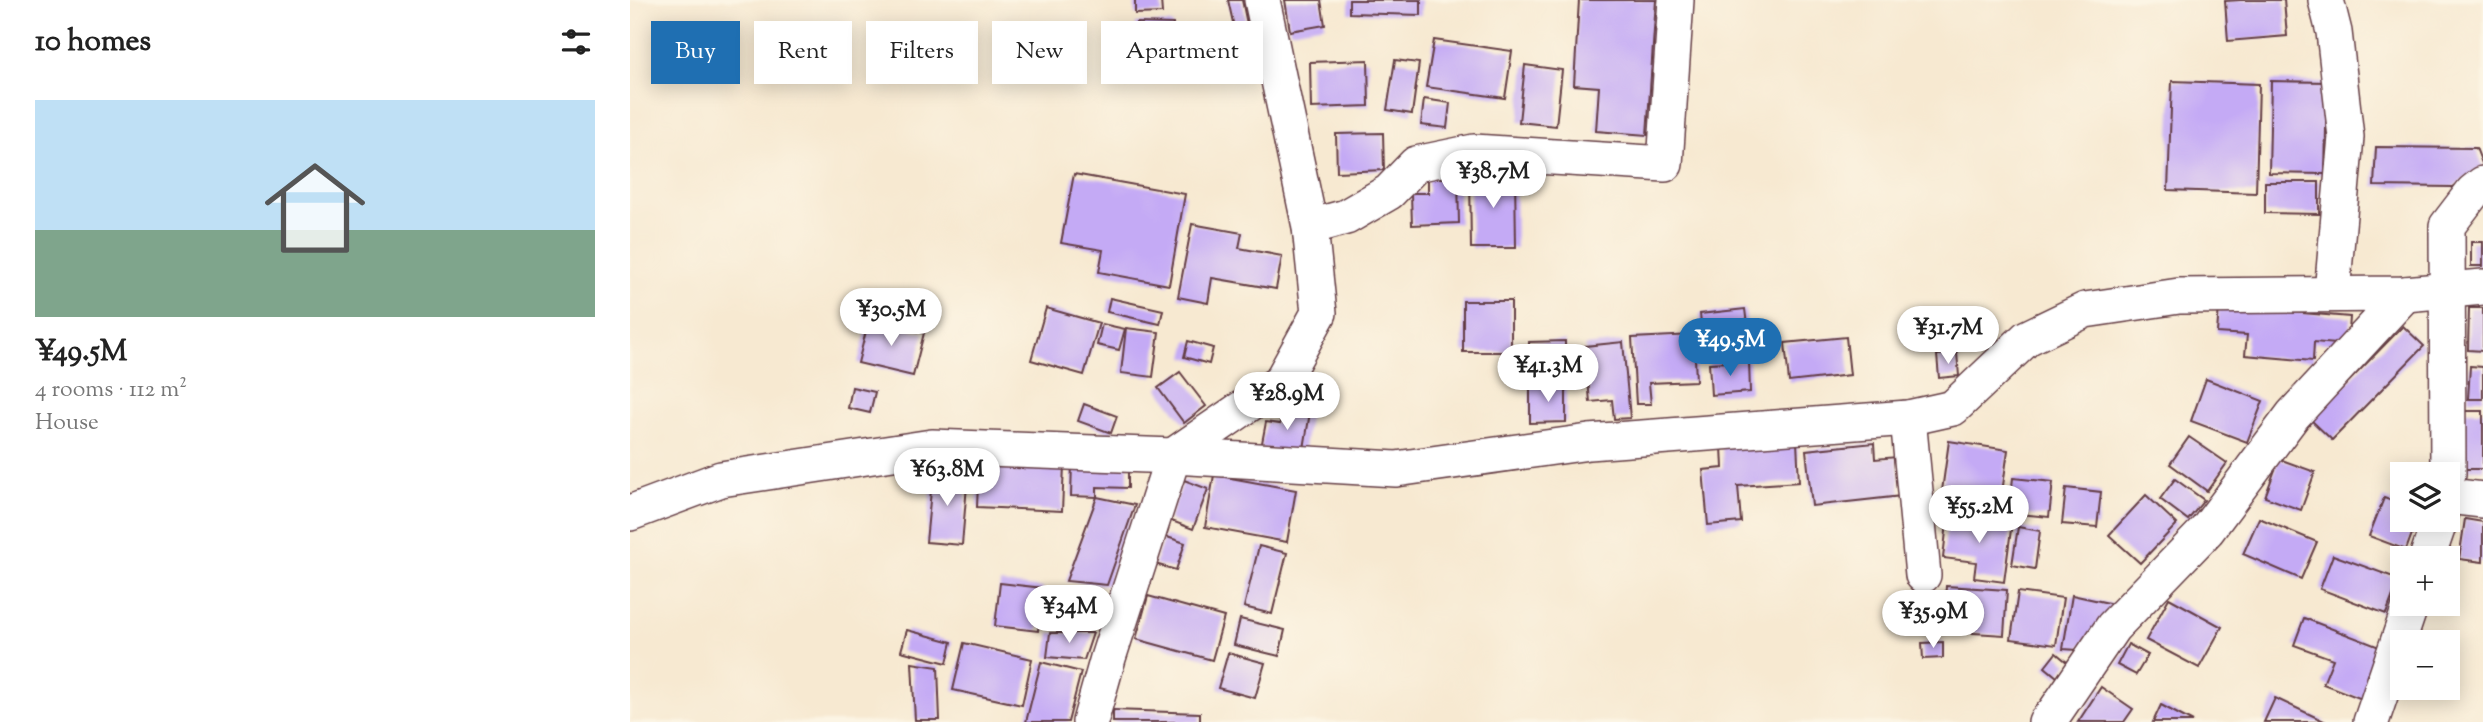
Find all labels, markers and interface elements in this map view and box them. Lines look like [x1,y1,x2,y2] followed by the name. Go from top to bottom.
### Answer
[35,21,151,64] text: 10 homes
[651,21,740,84] chip: Buy
[754,21,852,84] chip: Rent
[866,21,978,84] chip: Filters
[992,21,1087,84] chip: New
[1101,21,1263,84] chip: Apartment
[557,23,595,61] icon: filters
[252,145,378,271] icon: home
[1436,150,1550,210] pin: ¥38.7M
[1456,156,1530,189] text: ¥38.7M
[834,288,948,348] pin: ¥30.5M
[856,294,926,327] text: ¥30.5M
[1891,306,2005,366] pin: ¥31.7M
[1913,312,1983,345] text: ¥31.7M
[1673,318,1787,378] pin: ¥49.5M
[1695,324,1765,357] text: ¥49.5M
[35,331,127,374] text: ¥49.5M
[1491,344,1605,404] pin: ¥41.3M
[1513,350,1583,383] text: ¥41.3M
[1230,372,1344,432] pin: ¥28.9M
[35,374,187,407] text: 4 rooms · 112 m²
[1250,378,1324,411] text: ¥28.9M
[35,407,99,440] text: House
[890,448,1004,508] pin: ¥63.8M
[910,454,984,487] text: ¥63.8M
[2390,462,2460,700] map controls
[2390,462,2460,532] button: layers
[1922,486,2036,545] pin: ¥55.2M
[1945,491,2013,524] text: ¥55.2M
[2390,546,2460,616] button: +
[1028,586,1110,645] pin: ¥34M
[1876,590,1990,650] pin: ¥35.9M
[1041,591,1097,624] text: ¥34M
[1898,596,1968,629] text: ¥35.9M
[2390,630,2460,700] button: −

